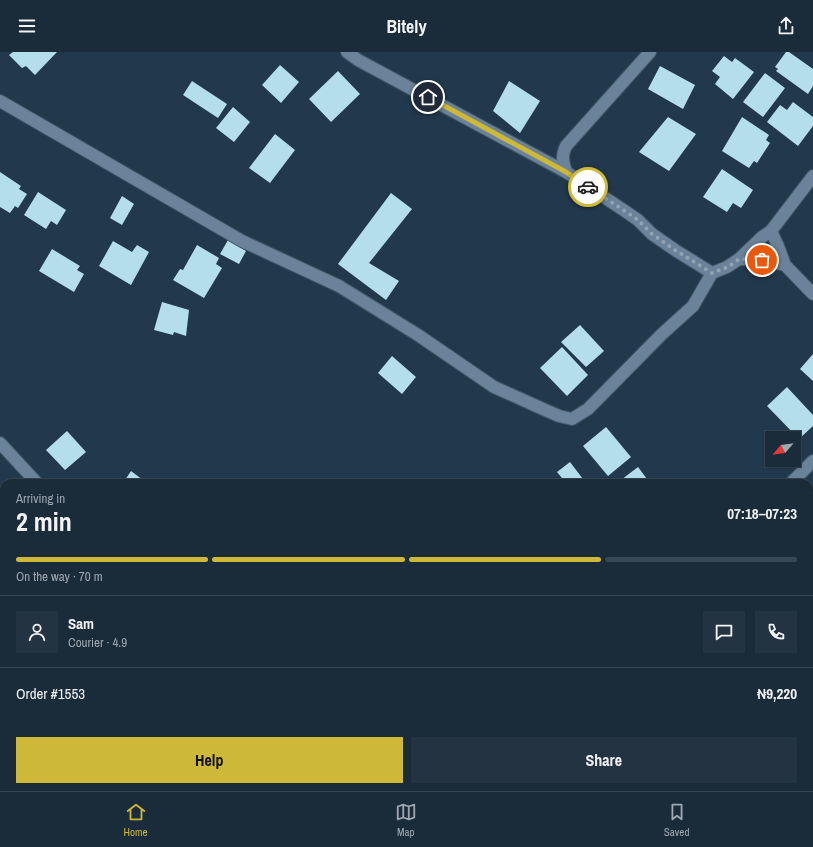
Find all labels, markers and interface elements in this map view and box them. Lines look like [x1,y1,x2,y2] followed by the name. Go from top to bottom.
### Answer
[386,14,427,39] text: Bitely
[16,15,38,37] icon: menu
[775,15,797,37] icon: share
[411,80,445,114] pin
[417,86,439,108] icon: home
[568,167,608,207] courier
[577,176,599,198] icon: car
[745,243,779,277] pin
[751,249,773,271] icon: bag
[765,431,801,467] north arrow
[765,431,801,467] map controls
[16,490,65,507] text: Arriving in
[727,503,797,524] text: 07:18–07:23
[16,504,72,539] text: 2 min
[16,568,103,585] text: On the way · 70 m
[16,611,58,653] button: person
[703,611,745,653] button: chat
[755,611,797,653] button: phone
[68,613,94,634] text: Sam
[68,634,127,651] text: Courier · 4.9
[16,683,85,704] text: Order #1553
[757,683,797,704] text: ₦9,220
[16,737,403,783] button: Help
[411,737,797,783] button: Share
[124,801,148,839] tab: Home
[395,801,417,839] tab: Map
[664,801,689,839] tab: Saved

